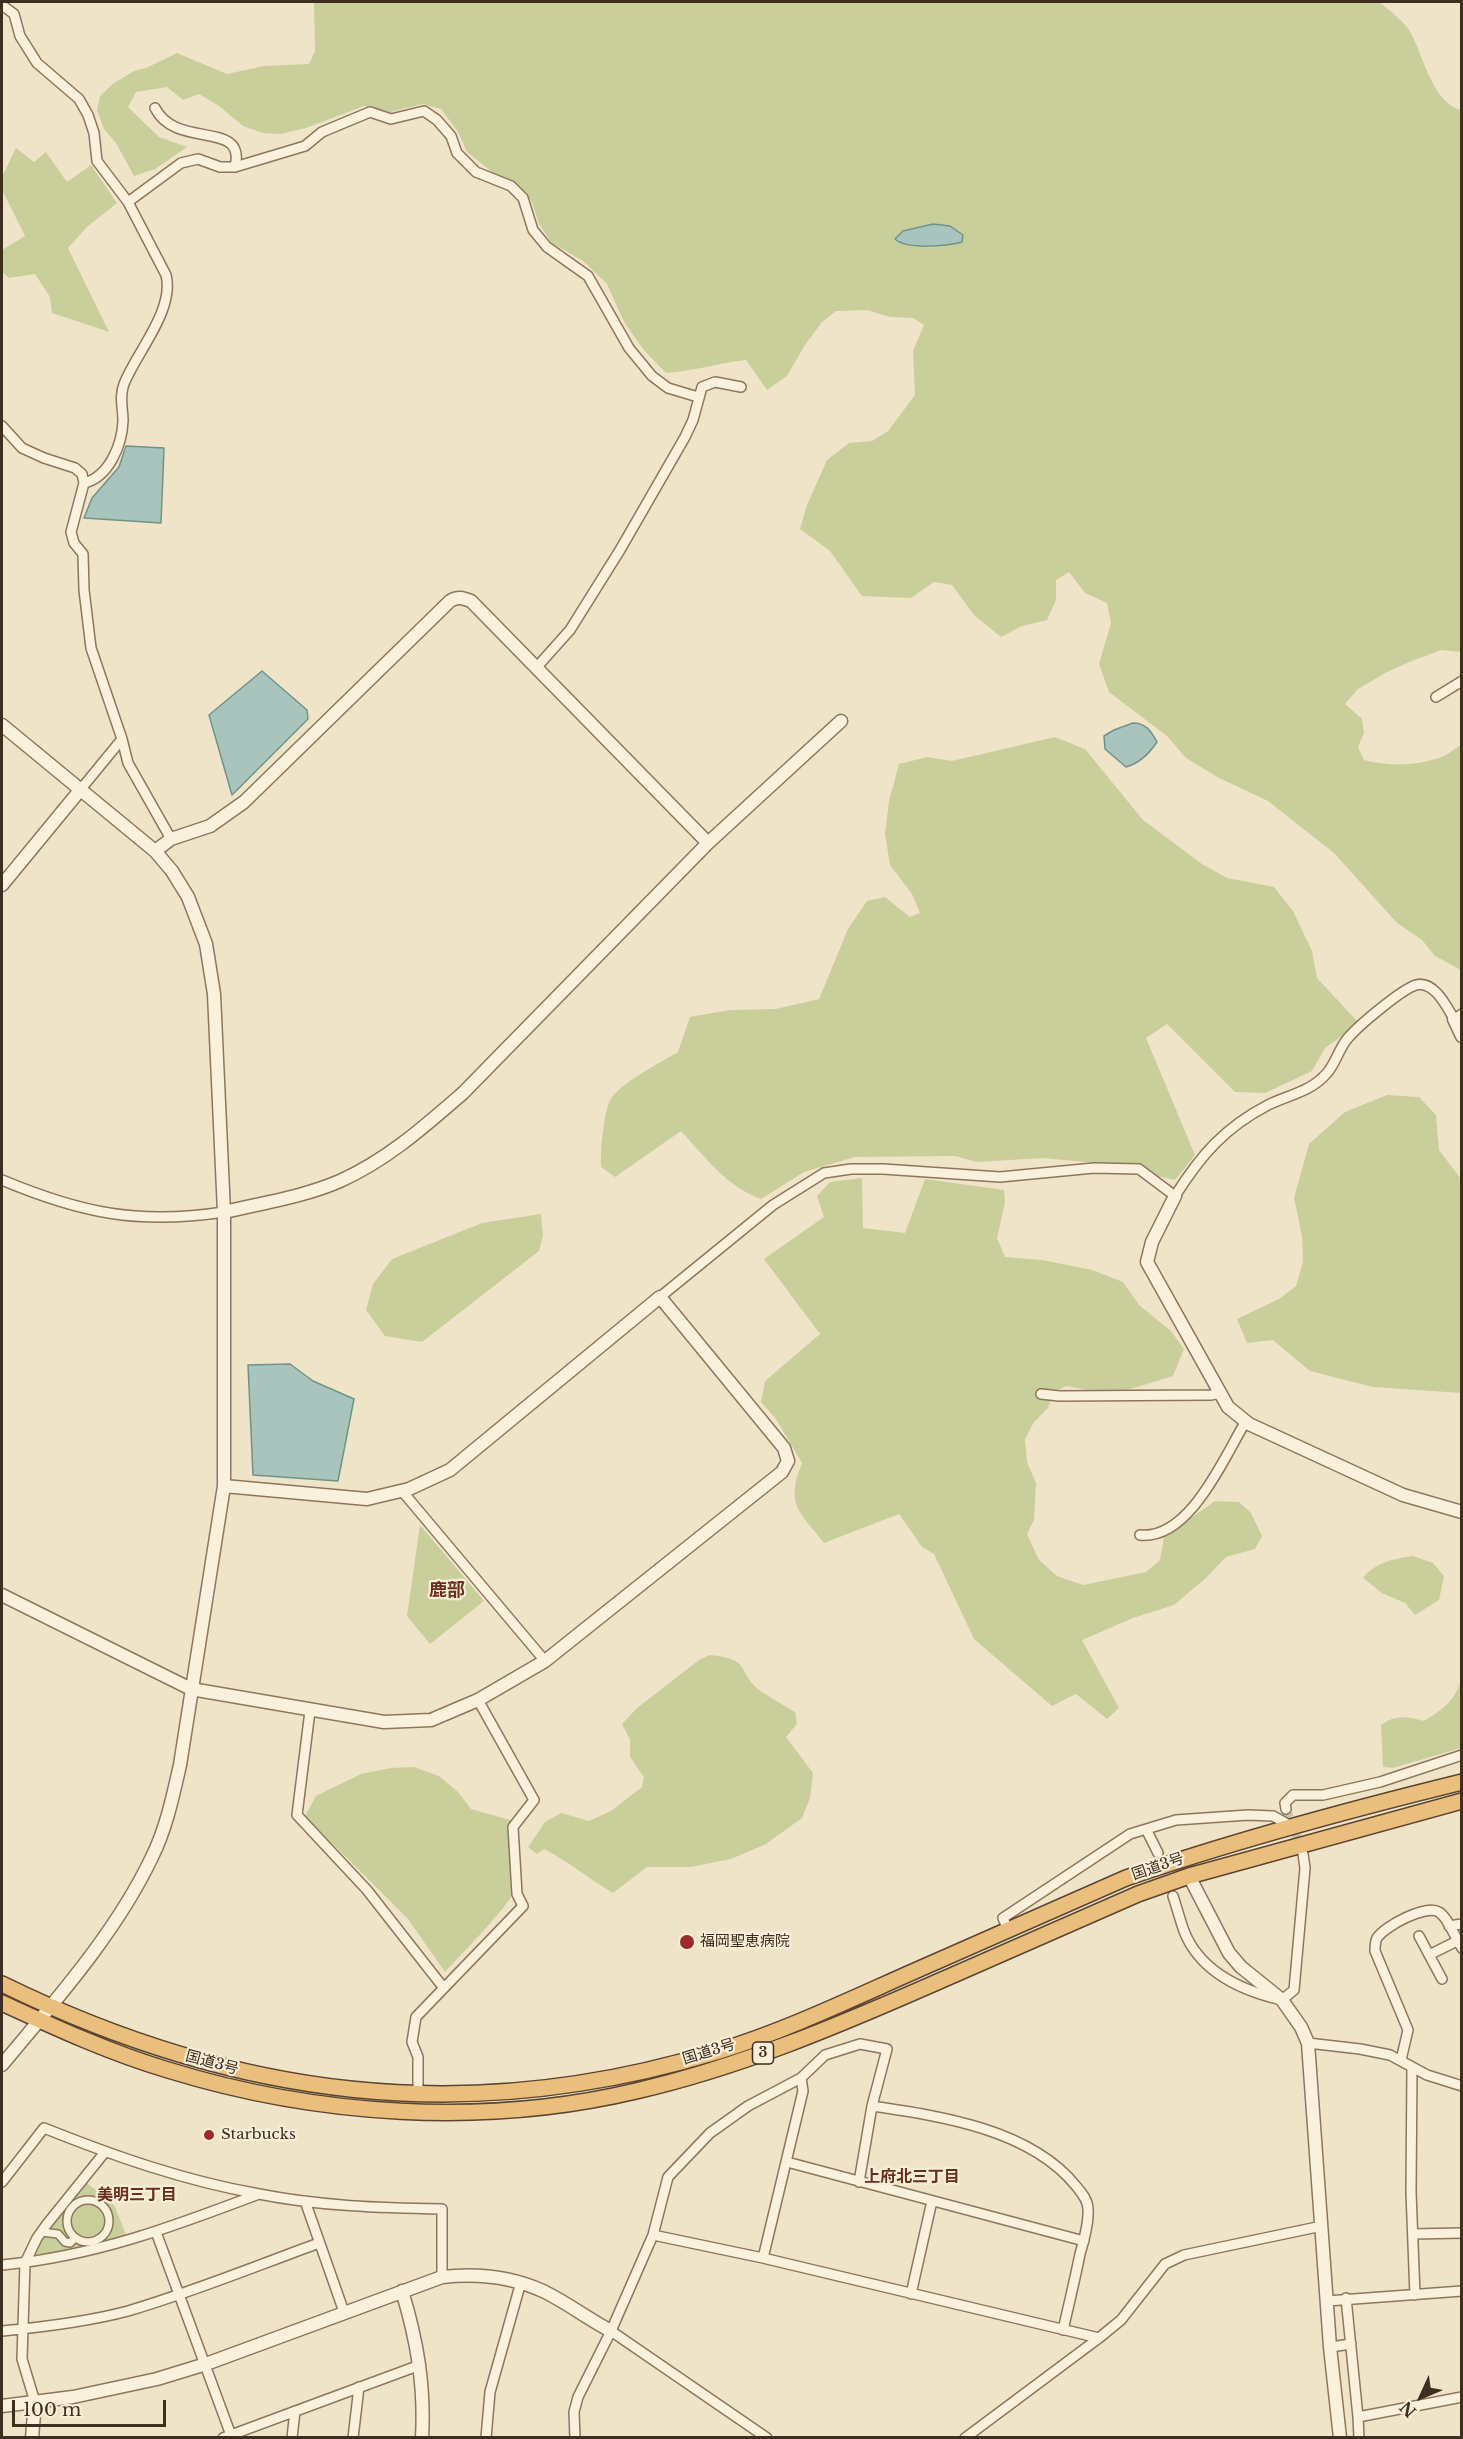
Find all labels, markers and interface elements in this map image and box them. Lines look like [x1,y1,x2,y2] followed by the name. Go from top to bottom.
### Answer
[429,1580,465,1602] district label: 鹿部
[1129,1850,1187,1884] street label: 国道3号
[678,1933,696,1951] marker: 福岡聖恵病院
[700,1933,790,1951] place label: 福岡聖恵病院
[680,2035,738,2069] street label: 国道3号
[752,2042,774,2064] road number: 3
[183,2047,241,2079] street label: 国道3号
[221,2126,296,2144] place label: Starbucks
[202,2128,216,2142] marker: Starbucks
[864,2167,960,2187] district label: 上府北三丁目
[97,2185,177,2205] district label: 美明三丁目
[1391,2367,1451,2427] north arrow
[15,2388,170,2426] scale bar
[1396,2397,1420,2422] text: N
[23,2399,81,2421] text: 100 m

